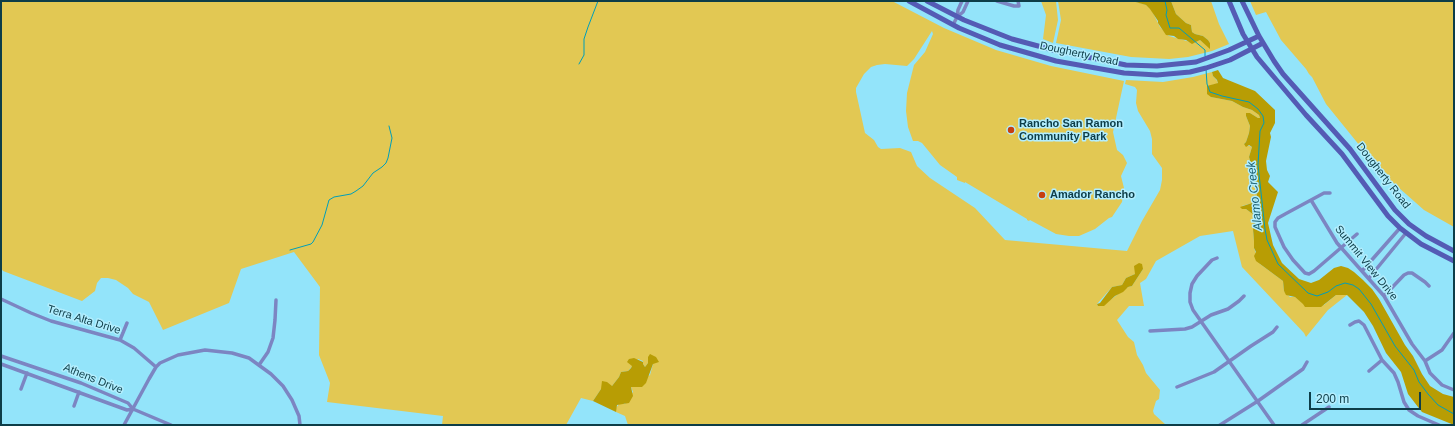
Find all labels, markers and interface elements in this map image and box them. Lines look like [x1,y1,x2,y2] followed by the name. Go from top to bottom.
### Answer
[1038,39,1120,69] street label: Dougherty Road
[1019,117,1123,143] place label: Rancho San Ramon Community Park
[1006,125,1016,135] marker: Rancho San Ramon Community Park
[1353,140,1413,212] street label: Dougherty Road
[1244,161,1266,231] water label: Alamo Creek
[1050,188,1135,202] place label: Amador Rancho
[1037,190,1047,200] marker: Amador Rancho
[1332,223,1400,303] street label: Summit View Drive
[46,303,122,337] street label: Terra Alta Drive
[61,361,125,397] street label: Athens Drive
[1311,384,1423,410] scale bar
[1316,392,1349,406] text: 200 m

